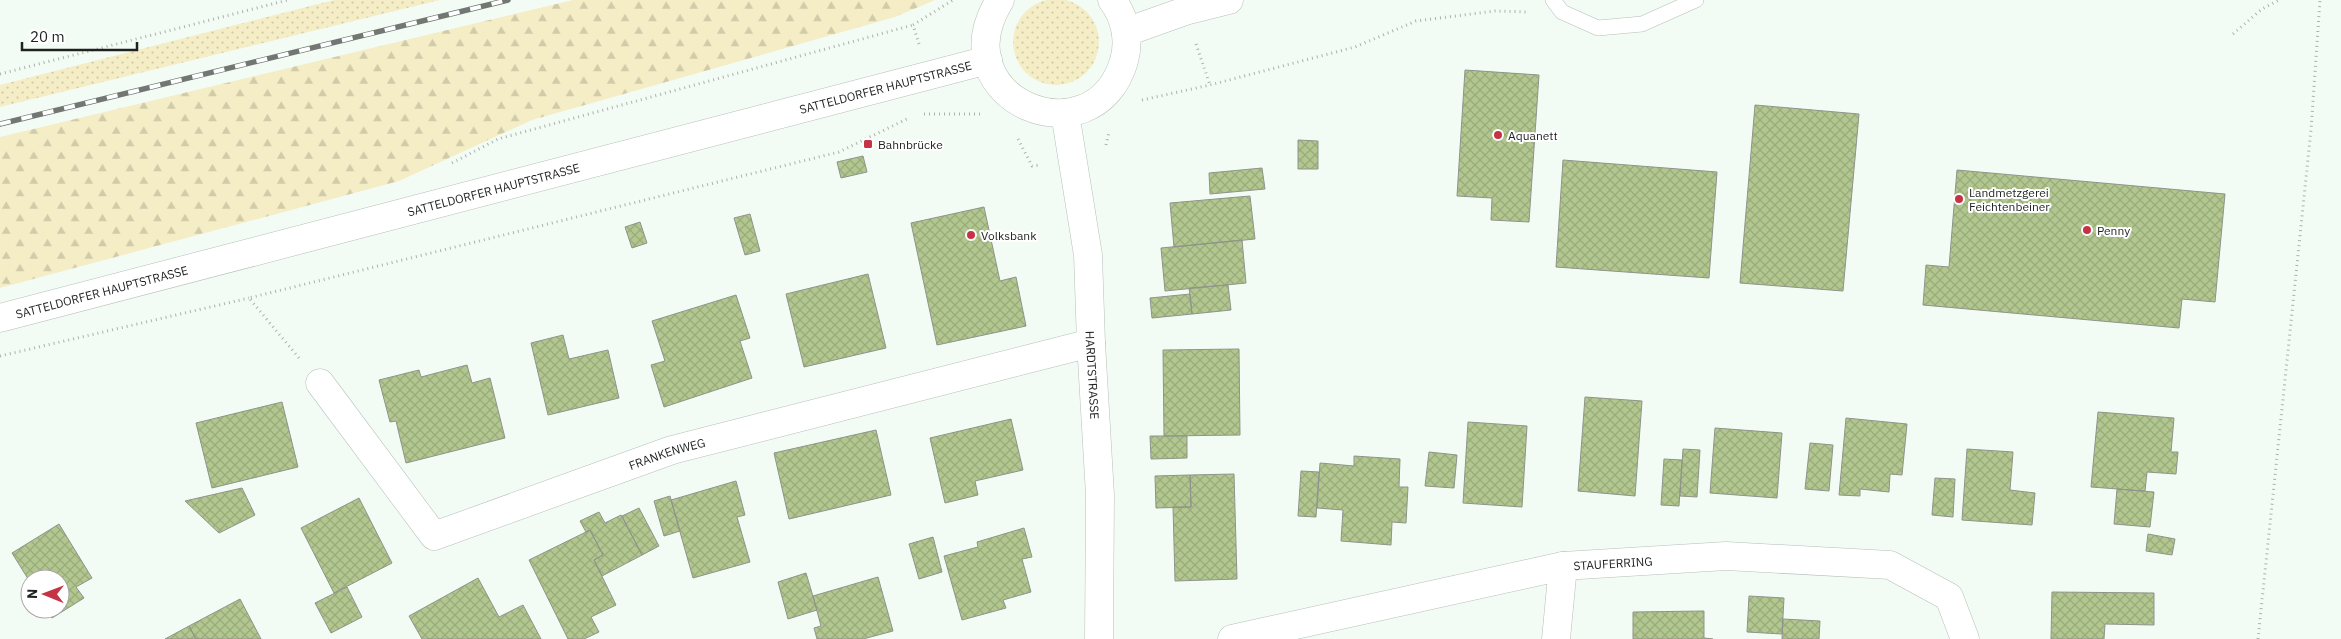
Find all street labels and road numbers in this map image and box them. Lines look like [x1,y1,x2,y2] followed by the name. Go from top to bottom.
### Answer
[798,57,973,117] street label: SATTELDORFER HAUPTSTRASSE
[406,159,581,219] street label: SATTELDORFER HAUPTSTRASSE
[14,262,189,321] street label: SATTELDORFER HAUPTSTRASSE
[1083,331,1103,420] street label: HARDTSTRASSE
[626,434,707,473] street label: FRANKENWEG
[1573,553,1653,573] street label: STAUFERRING

